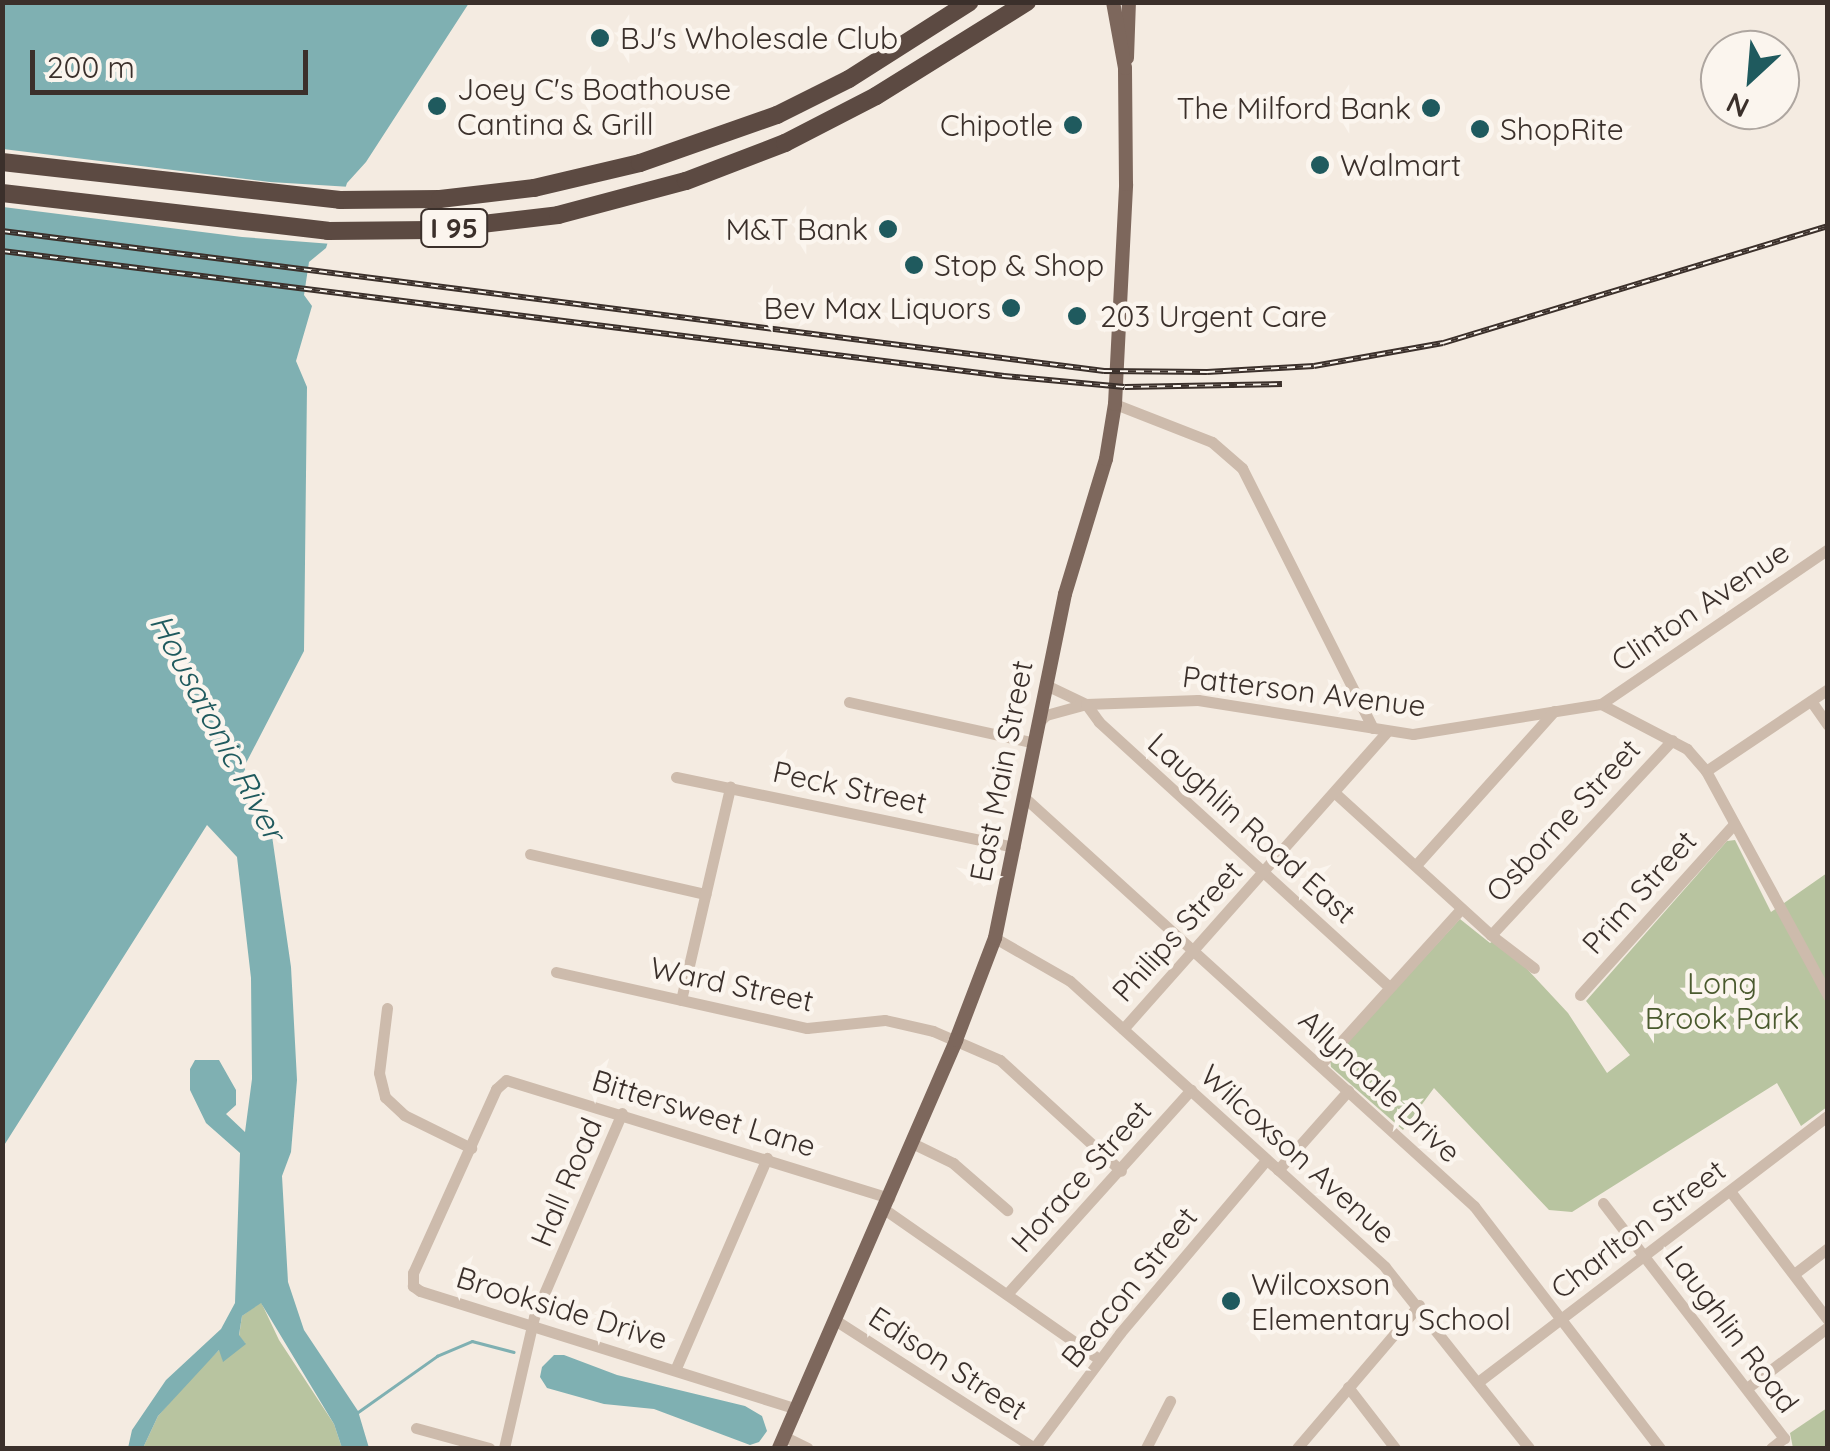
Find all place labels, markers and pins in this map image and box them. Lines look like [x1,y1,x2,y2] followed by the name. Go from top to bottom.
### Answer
[620,20,898,56] place label: BJ's Wholesale Club
[589,27,611,49] marker: BJ's Wholesale Club
[457,71,731,142] place label: Joey C's Boathouse Cantina & Grill
[1176,90,1411,126] place label: The Milford Bank
[426,95,448,117] marker: Joey C's Boathouse Cantina & Grill
[1420,97,1442,119] marker: The Milford Bank
[940,107,1053,143] place label: Chipotle
[1500,111,1624,147] place label: ShopRite
[1062,114,1084,136] marker: Chipotle
[1469,118,1491,140] marker: ShopRite
[1340,147,1461,183] place label: Walmart
[1309,154,1331,176] marker: Walmart
[725,211,868,247] place label: M&T Bank
[877,218,899,240] marker: M&T Bank
[934,247,1104,283] place label: Stop & Shop
[903,254,925,276] marker: Stop & Shop
[764,290,991,326] place label: Bev Max Liquors
[1000,297,1022,319] marker: Bev Max Liquors
[1100,298,1327,334] place label: 203 Urgent Care
[1064,303,1090,329] marker: 203 Urgent Care
[1251,1266,1511,1336] place label: Wilcoxson Elementary School
[1220,1290,1242,1312] marker: Wilcoxson Elementary School

